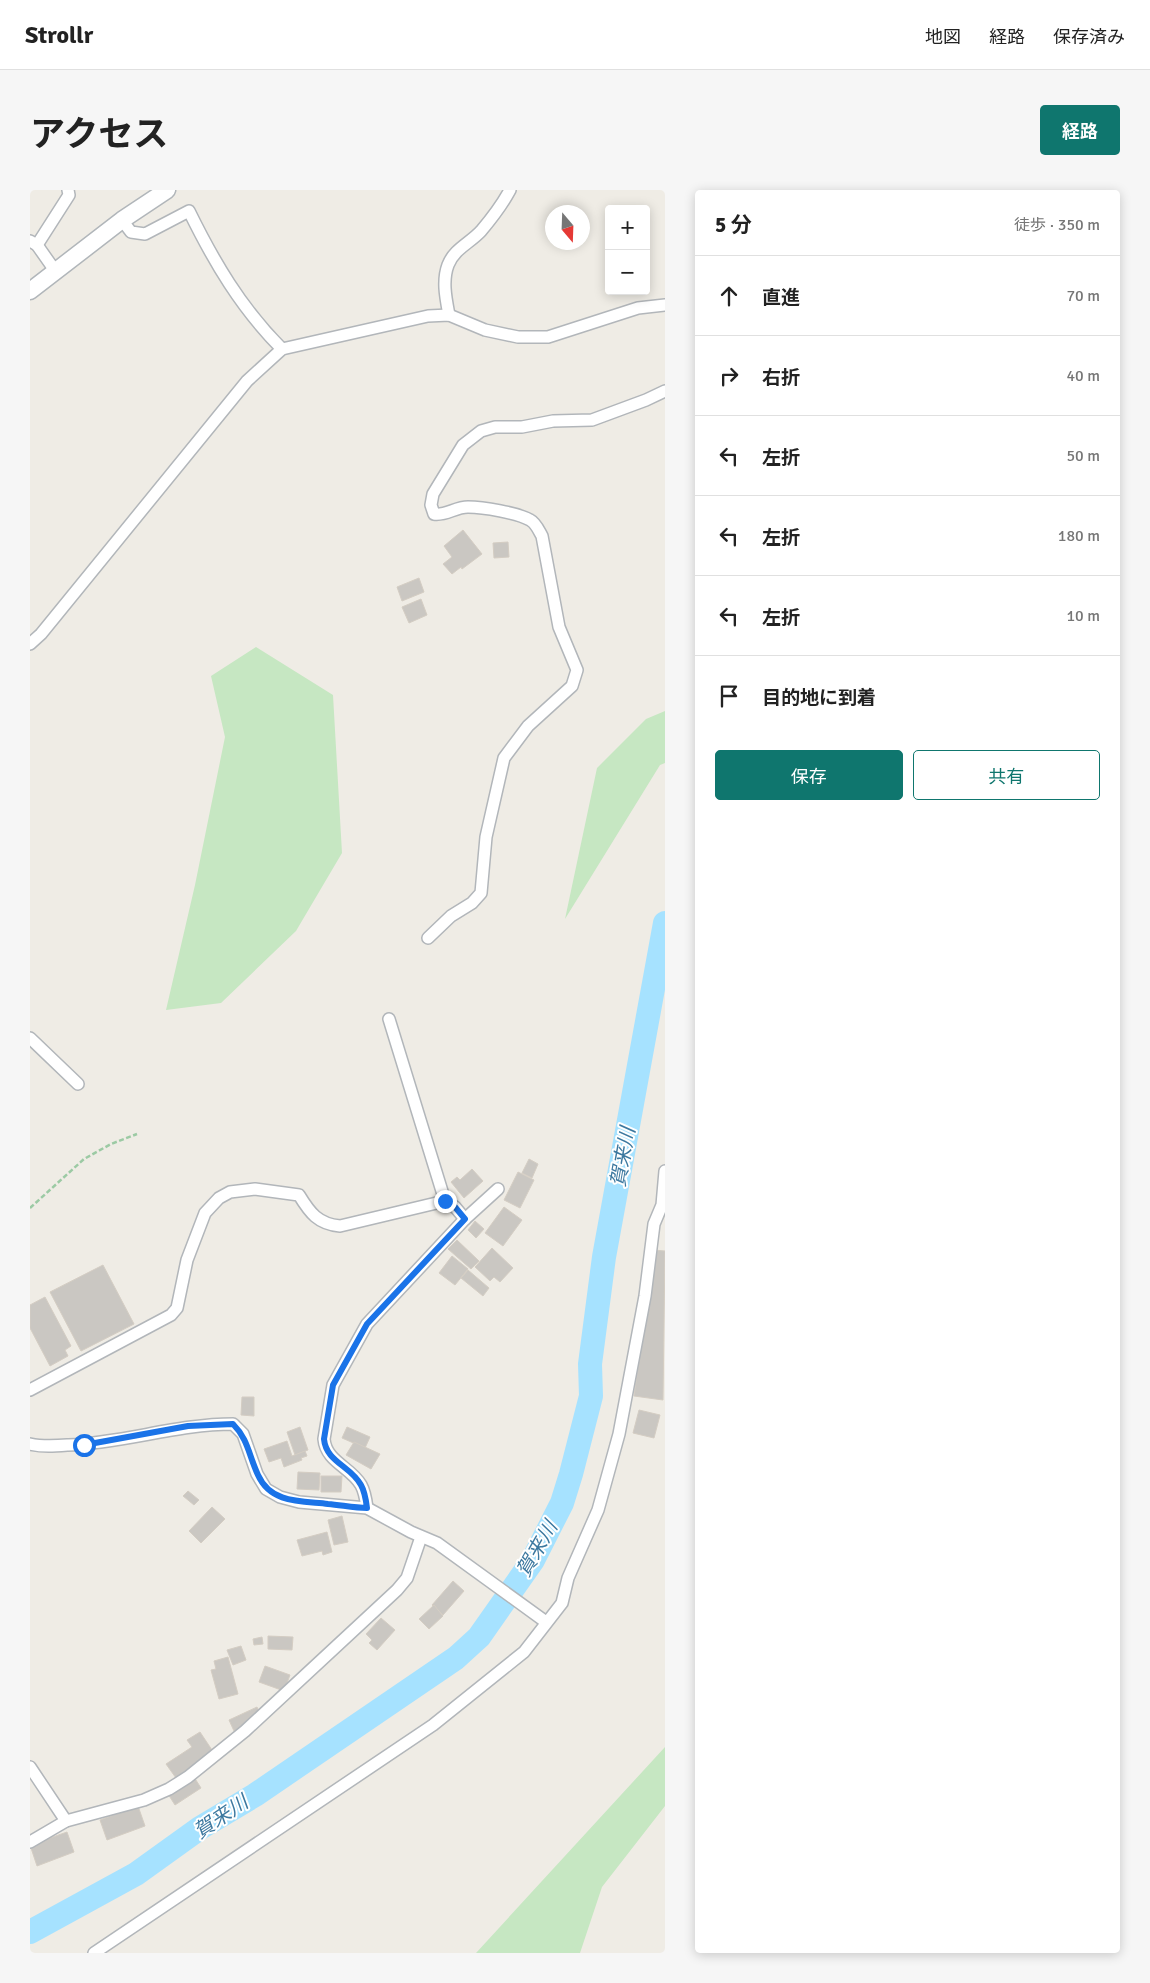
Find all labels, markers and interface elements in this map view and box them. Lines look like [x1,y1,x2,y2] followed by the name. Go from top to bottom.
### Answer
[25,20,93,50] text: Strollr
[925,26,961,48] text: 地図
[989,26,1025,48] text: 経路
[1053,26,1125,48] text: 保存済み
[1040,105,1120,155] button: 経路
[30,113,168,156] text: アクセス
[545,205,590,250] north arrow
[605,205,650,295] map controls
[605,205,650,250] button: +
[715,212,752,238] text: 5 分
[1014,215,1100,235] text: 徒歩 · 350 m
[605,250,650,295] button: −
[715,282,743,310] icon: ahead
[762,286,800,310] text: 直進
[1066,286,1100,306] text: 70 m
[715,362,743,390] icon: right
[762,366,800,390] text: 右折
[1066,366,1100,386] text: 40 m
[715,442,743,470] icon: left
[762,446,800,470] text: 左折
[1066,446,1100,466] text: 50 m
[715,522,743,550] icon: left
[762,526,800,550] text: 左折
[1058,526,1100,546] text: 180 m
[715,602,743,630] icon: left
[762,606,800,630] text: 左折
[1066,606,1100,626] text: 10 m
[715,682,743,710] icon: arrive
[762,686,876,710] text: 目的地に到着
[715,750,903,800] button: 保存
[913,750,1100,800] button: 共有
[605,1123,641,1189] water label: 賀来川
[434,1190,457,1213] route end
[73,1434,96,1457] route start
[511,1515,564,1581] water label: 賀来川
[189,1789,255,1844] water label: 賀来川

